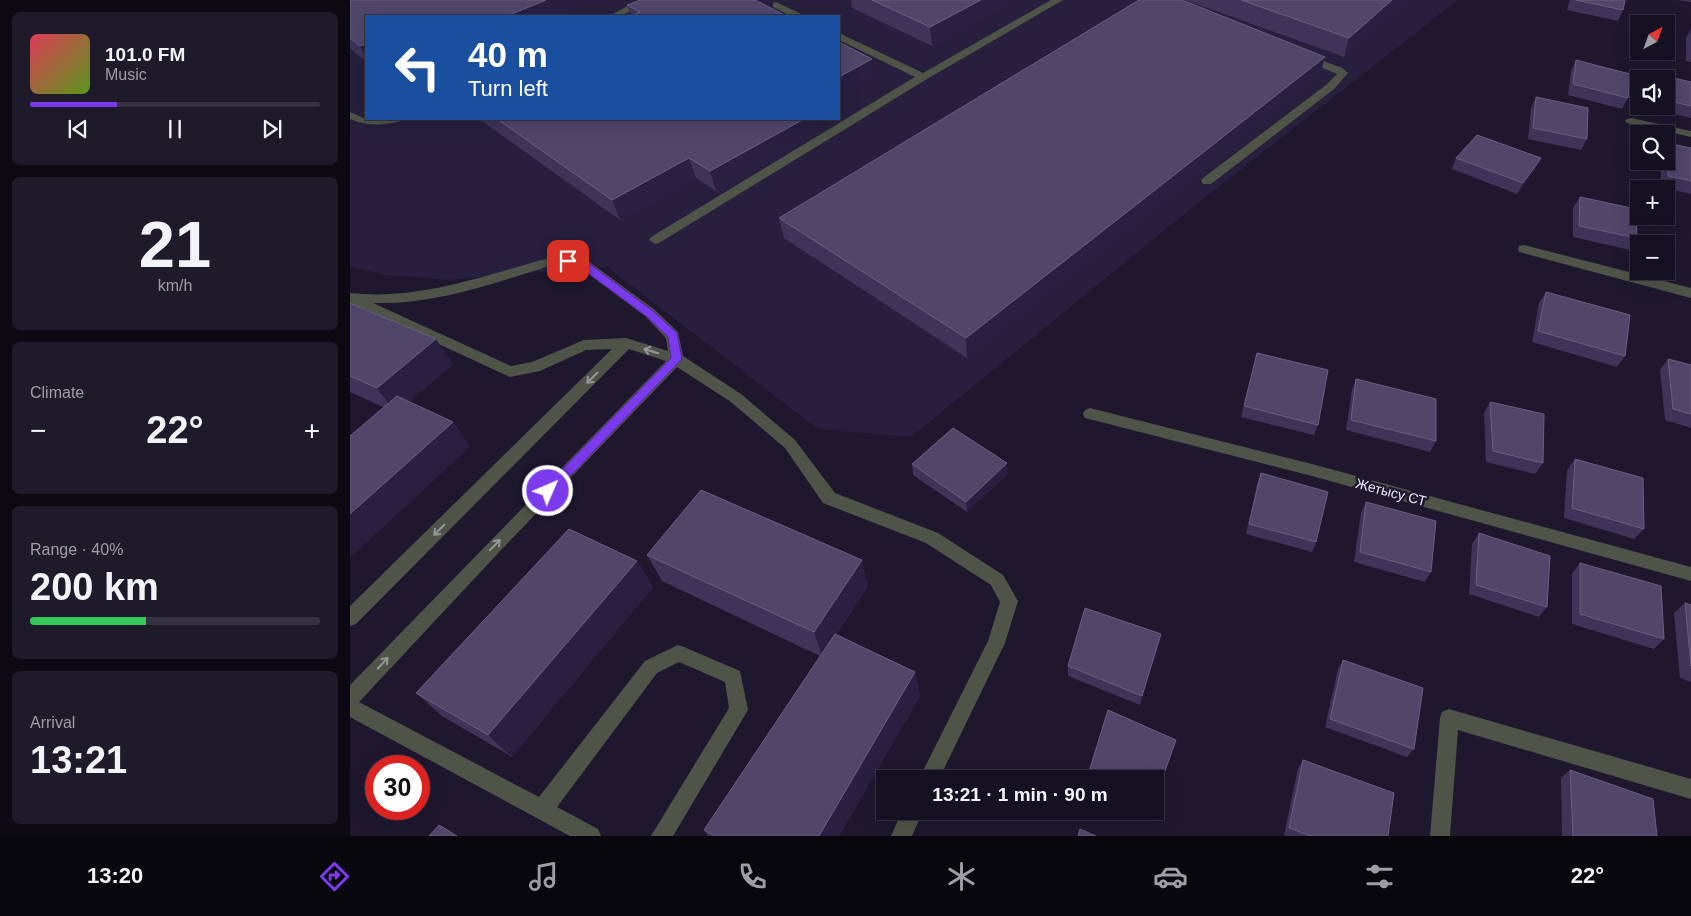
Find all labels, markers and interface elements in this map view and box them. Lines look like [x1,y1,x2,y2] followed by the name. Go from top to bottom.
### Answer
[1630,15,1675,60] north arrow
[1630,15,1675,280] map controls
[385,35,450,100] icon: left
[468,35,548,74] text: 40 m
[105,44,185,65] text: 101.0 FM
[105,66,147,83] text: Music
[1630,70,1675,115] button: sound
[468,76,548,101] text: Turn left
[64,115,92,143] icon: previous
[161,115,189,143] icon: pause
[258,115,286,143] icon: next
[1630,125,1675,170] button: search
[1630,180,1675,225] button: +
[139,208,211,281] text: 21
[1630,235,1675,280] button: −
[547,240,589,282] pin
[554,247,582,275] icon: arrive
[158,277,192,294] text: km/h
[644,346,660,356] one-way arrow
[585,372,598,384] one-way arrow
[30,384,84,401] text: Climate
[146,409,204,451] text: 22°
[30,415,46,446] text: −
[304,415,320,446] text: +
[521,464,573,516] position arrow
[1354,475,1429,509] street label: Жетысу СТ
[433,523,445,536] one-way arrow
[489,538,501,551] one-way arrow
[30,541,123,558] text: Range · 40%
[30,566,159,608] text: 200 km
[377,656,389,669] one-way arrow
[30,714,75,731] text: Arrival
[30,739,127,781] text: 13:21
[365,755,430,820] speed limit sign: 30
[932,784,1108,805] text: 13:21 · 1 min · 90 m
[317,859,352,894] icon: directions
[526,859,561,894] icon: music
[735,859,770,894] icon: phone
[944,859,979,894] icon: climate
[1153,859,1188,894] icon: car
[1362,859,1397,894] icon: filters
[87,863,143,888] text: 13:20
[1571,863,1604,888] text: 22°

